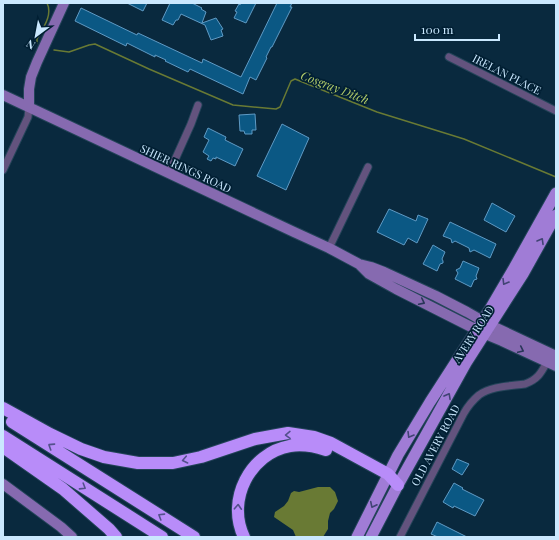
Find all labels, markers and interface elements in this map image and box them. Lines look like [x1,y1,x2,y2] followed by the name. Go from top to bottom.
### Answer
[16,16,56,56] north arrow
[415,16,499,42] scale bar
[421,21,454,37] text: 100 m
[23,36,38,53] text: N
[470,50,544,98] street label: IRELAN PLACE
[299,67,371,107] water label: Cosgray Ditch
[138,140,234,196] street label: SHIER RINGS ROAD
[537,238,544,245] one-way arrow
[503,278,510,285] one-way arrow
[418,297,425,305] one-way arrow
[448,303,497,366] street label: AVERY ROAD
[516,345,524,353] one-way arrow
[443,393,451,400] one-way arrow
[407,402,463,488] street label: OLD AVERY ROAD
[285,430,291,439] one-way arrow
[407,431,414,438] one-way arrow
[48,443,55,451] one-way arrow
[182,456,188,464] one-way arrow
[79,482,86,490] one-way arrow
[370,501,378,509] one-way arrow
[234,504,242,510] one-way arrow
[158,514,165,521] one-way arrow

